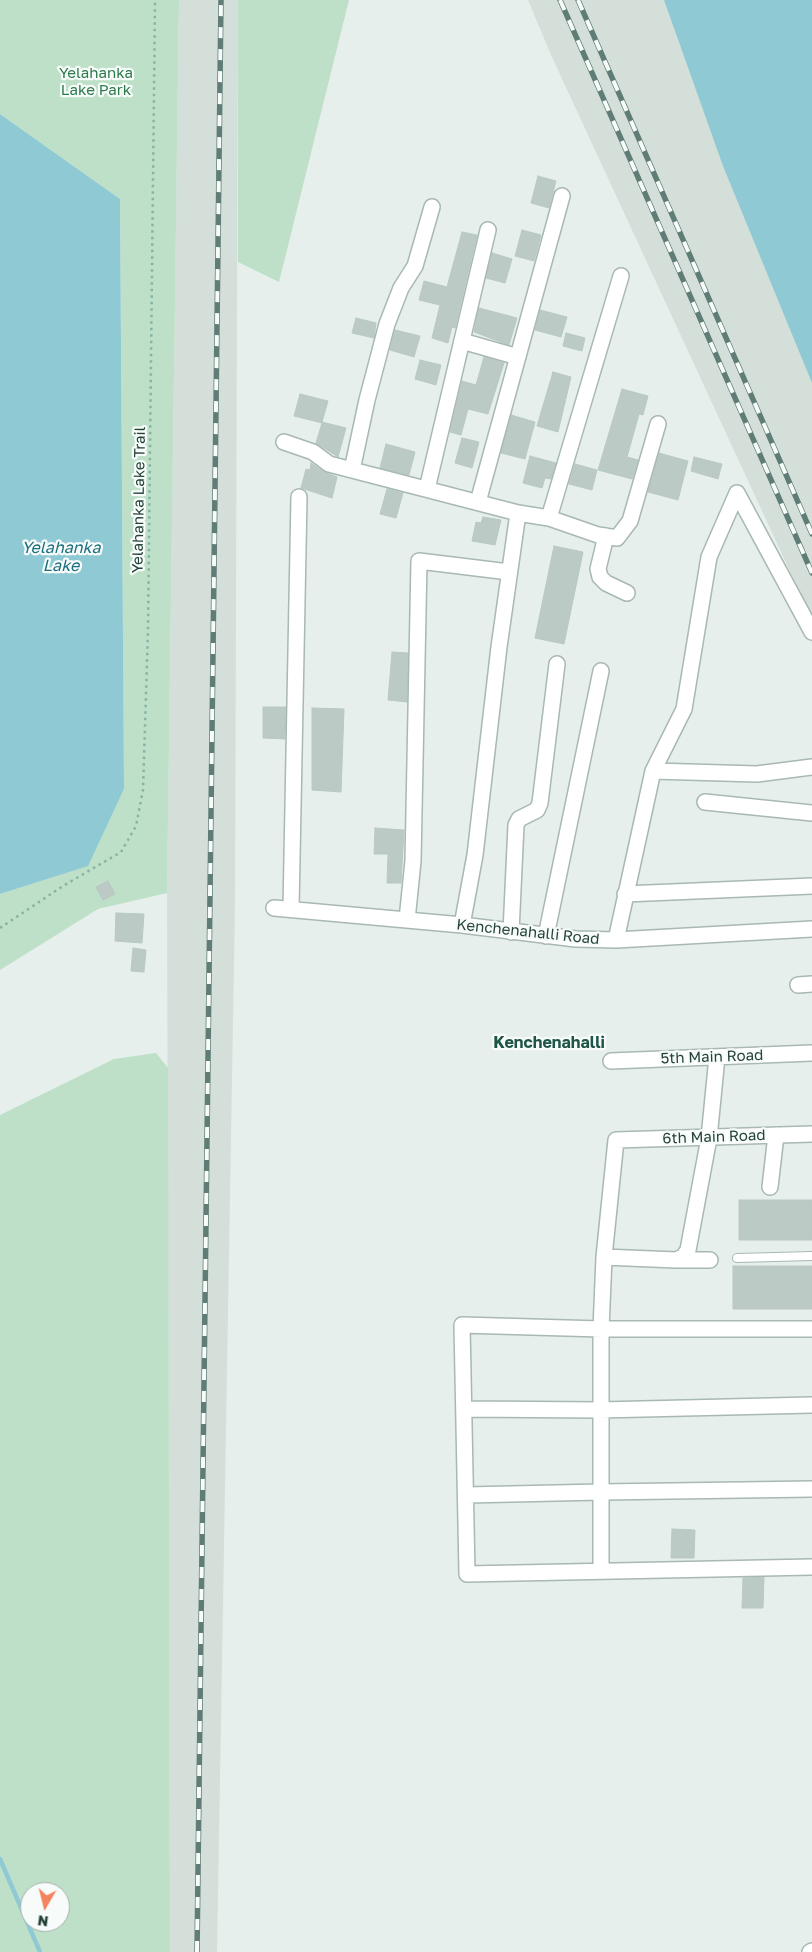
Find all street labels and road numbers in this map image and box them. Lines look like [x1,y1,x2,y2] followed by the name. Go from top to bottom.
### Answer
[129,427,149,573] street label: Yelahanka Lake Trail
[456,916,600,948] street label: Kenchenahalli Road
[660,1046,764,1068] street label: 5th Main Road
[662,1126,766,1148] street label: 6th Main Road

